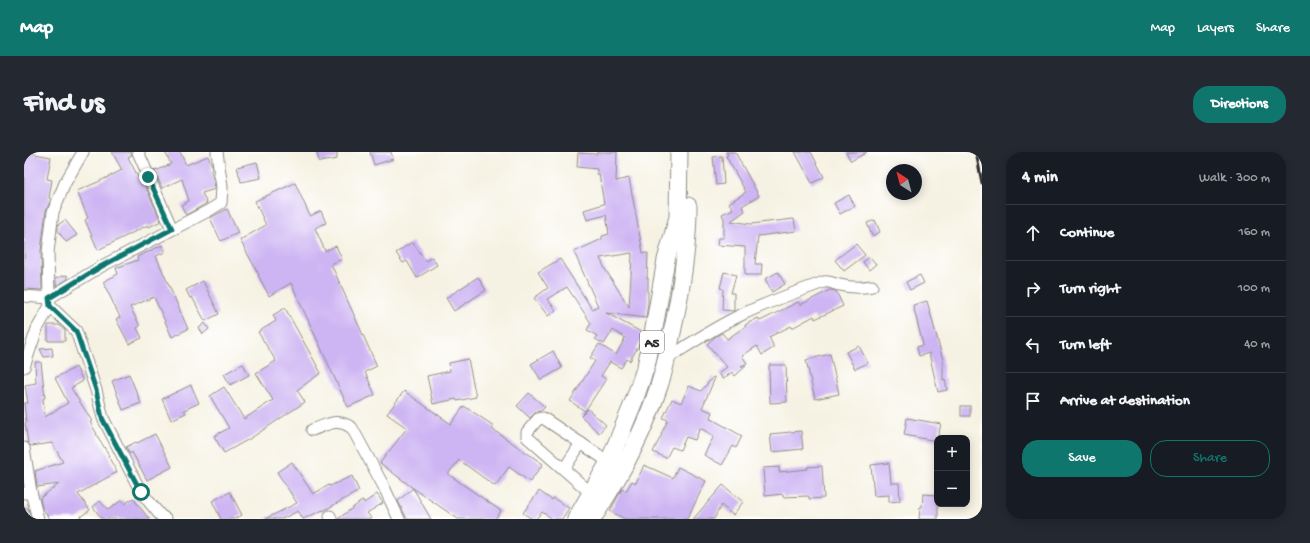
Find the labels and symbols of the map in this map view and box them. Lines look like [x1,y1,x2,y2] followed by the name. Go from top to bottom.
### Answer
[886,164,922,200] north arrow
[139,168,157,186] route end
[640,331,664,353] road number: A5
[132,483,150,501] route start

